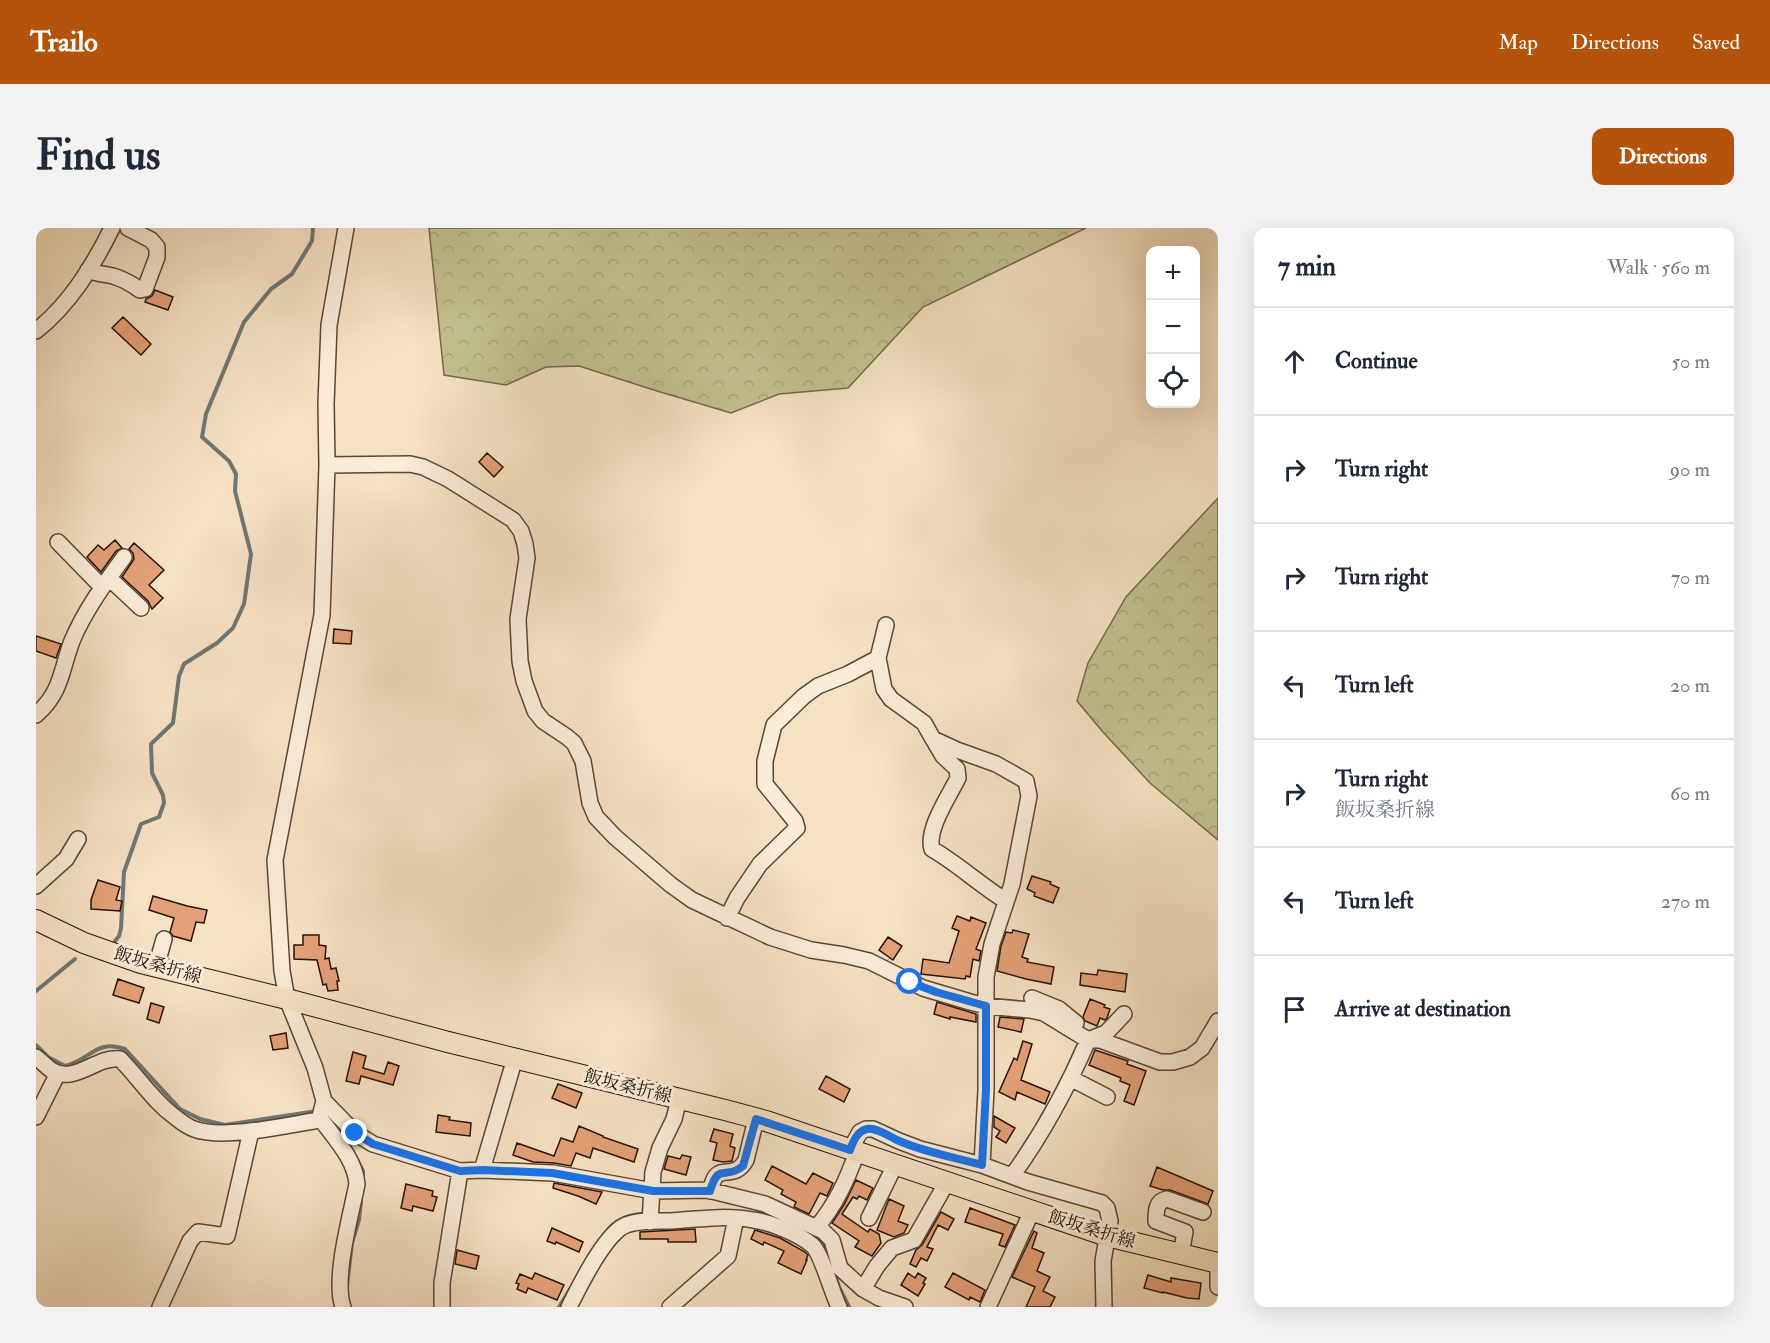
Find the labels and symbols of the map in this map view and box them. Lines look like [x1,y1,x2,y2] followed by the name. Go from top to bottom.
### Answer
[111,942,204,989] street label: 飯坂桑折線
[896,968,922,994] route start
[581,1064,674,1109] street label: 飯坂桑折線
[341,1119,367,1145] route end
[1045,1205,1138,1254] street label: 飯坂桑折線

